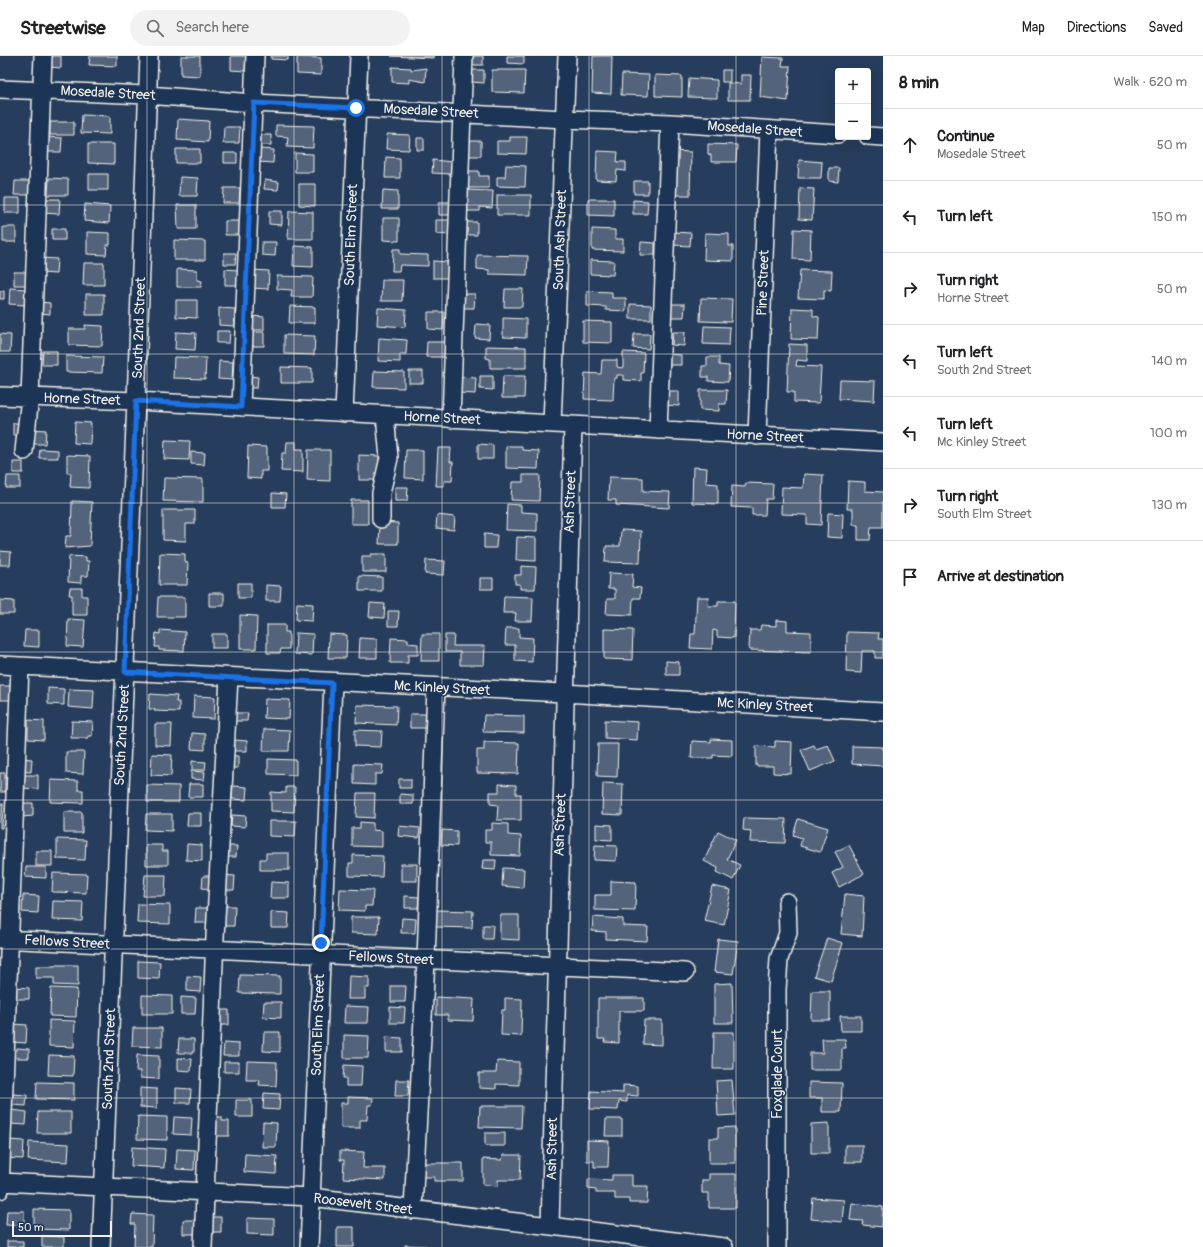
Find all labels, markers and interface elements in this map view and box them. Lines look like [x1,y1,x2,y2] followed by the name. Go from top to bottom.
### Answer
[130,10,410,46] search box
[20,16,106,40] text: Streetwise
[144,17,166,39] icon: search
[176,18,249,37] text: Search here
[1022,19,1045,36] text: Map
[1067,19,1126,36] text: Directions
[1148,19,1183,36] text: Saved
[835,68,871,140] map controls
[835,68,871,104] button: +
[899,72,939,93] text: 8 min
[1113,74,1187,90] text: Walk · 620 m
[60,82,156,104] street label: Mosedale Street
[347,99,365,117] route start
[383,100,479,122] street label: Mosedale Street
[835,104,871,140] button: −
[707,117,804,141] street label: Mosedale Street
[937,127,995,146] text: Continue
[899,134,921,156] icon: ahead
[1157,137,1187,153] text: 50 m
[937,146,1026,162] text: Mosedale Street
[341,183,361,286] street label: South Elm Street
[550,189,570,291] street label: South Ash Street
[899,206,921,228] icon: left
[937,207,993,226] text: Turn left
[1152,209,1187,225] text: 150 m
[753,249,773,316] street label: Pine Street
[937,271,998,290] text: Turn right
[129,277,149,379] street label: South 2nd Street
[899,278,921,300] icon: right
[1157,281,1187,297] text: 50 m
[937,290,1009,306] text: Horne Street
[937,343,993,362] text: Turn left
[899,350,921,372] icon: left
[1151,353,1187,369] text: 140 m
[937,362,1031,378] text: South 2nd Street
[43,389,121,409] street label: Horne Street
[403,407,481,429] street label: Horne Street
[937,415,993,434] text: Turn left
[899,422,921,444] icon: left
[726,425,804,447] street label: Horne Street
[1150,425,1187,441] text: 100 m
[937,434,1026,450] text: Mc Kinley Street
[560,470,580,534] street label: Ash Street
[937,487,998,506] text: Turn right
[899,494,921,516] icon: right
[1151,497,1187,513] text: 130 m
[937,506,1032,522] text: South Elm Street
[899,566,921,588] icon: arrive
[937,567,1064,586] text: Arrive at destination
[394,677,491,699] street label: Mc Kinley Street
[111,683,133,786] street label: South 2nd Street
[717,694,814,716] street label: Mc Kinley Street
[550,793,570,857] street label: Ash Street
[24,931,111,953] street label: Fellows Street
[312,934,330,952] route end
[348,947,435,969] street label: Fellows Street
[308,973,328,1076] street label: South Elm Street
[99,1008,119,1110] street label: South 2nd Street
[769,1029,786,1119] street label: Foxglade Court
[543,1117,561,1181] street label: Ash Street
[313,1190,414,1219] street label: Roosevelt Street
[12,1219,112,1238] scale bar
[18,1221,44,1234] text: 50 m

